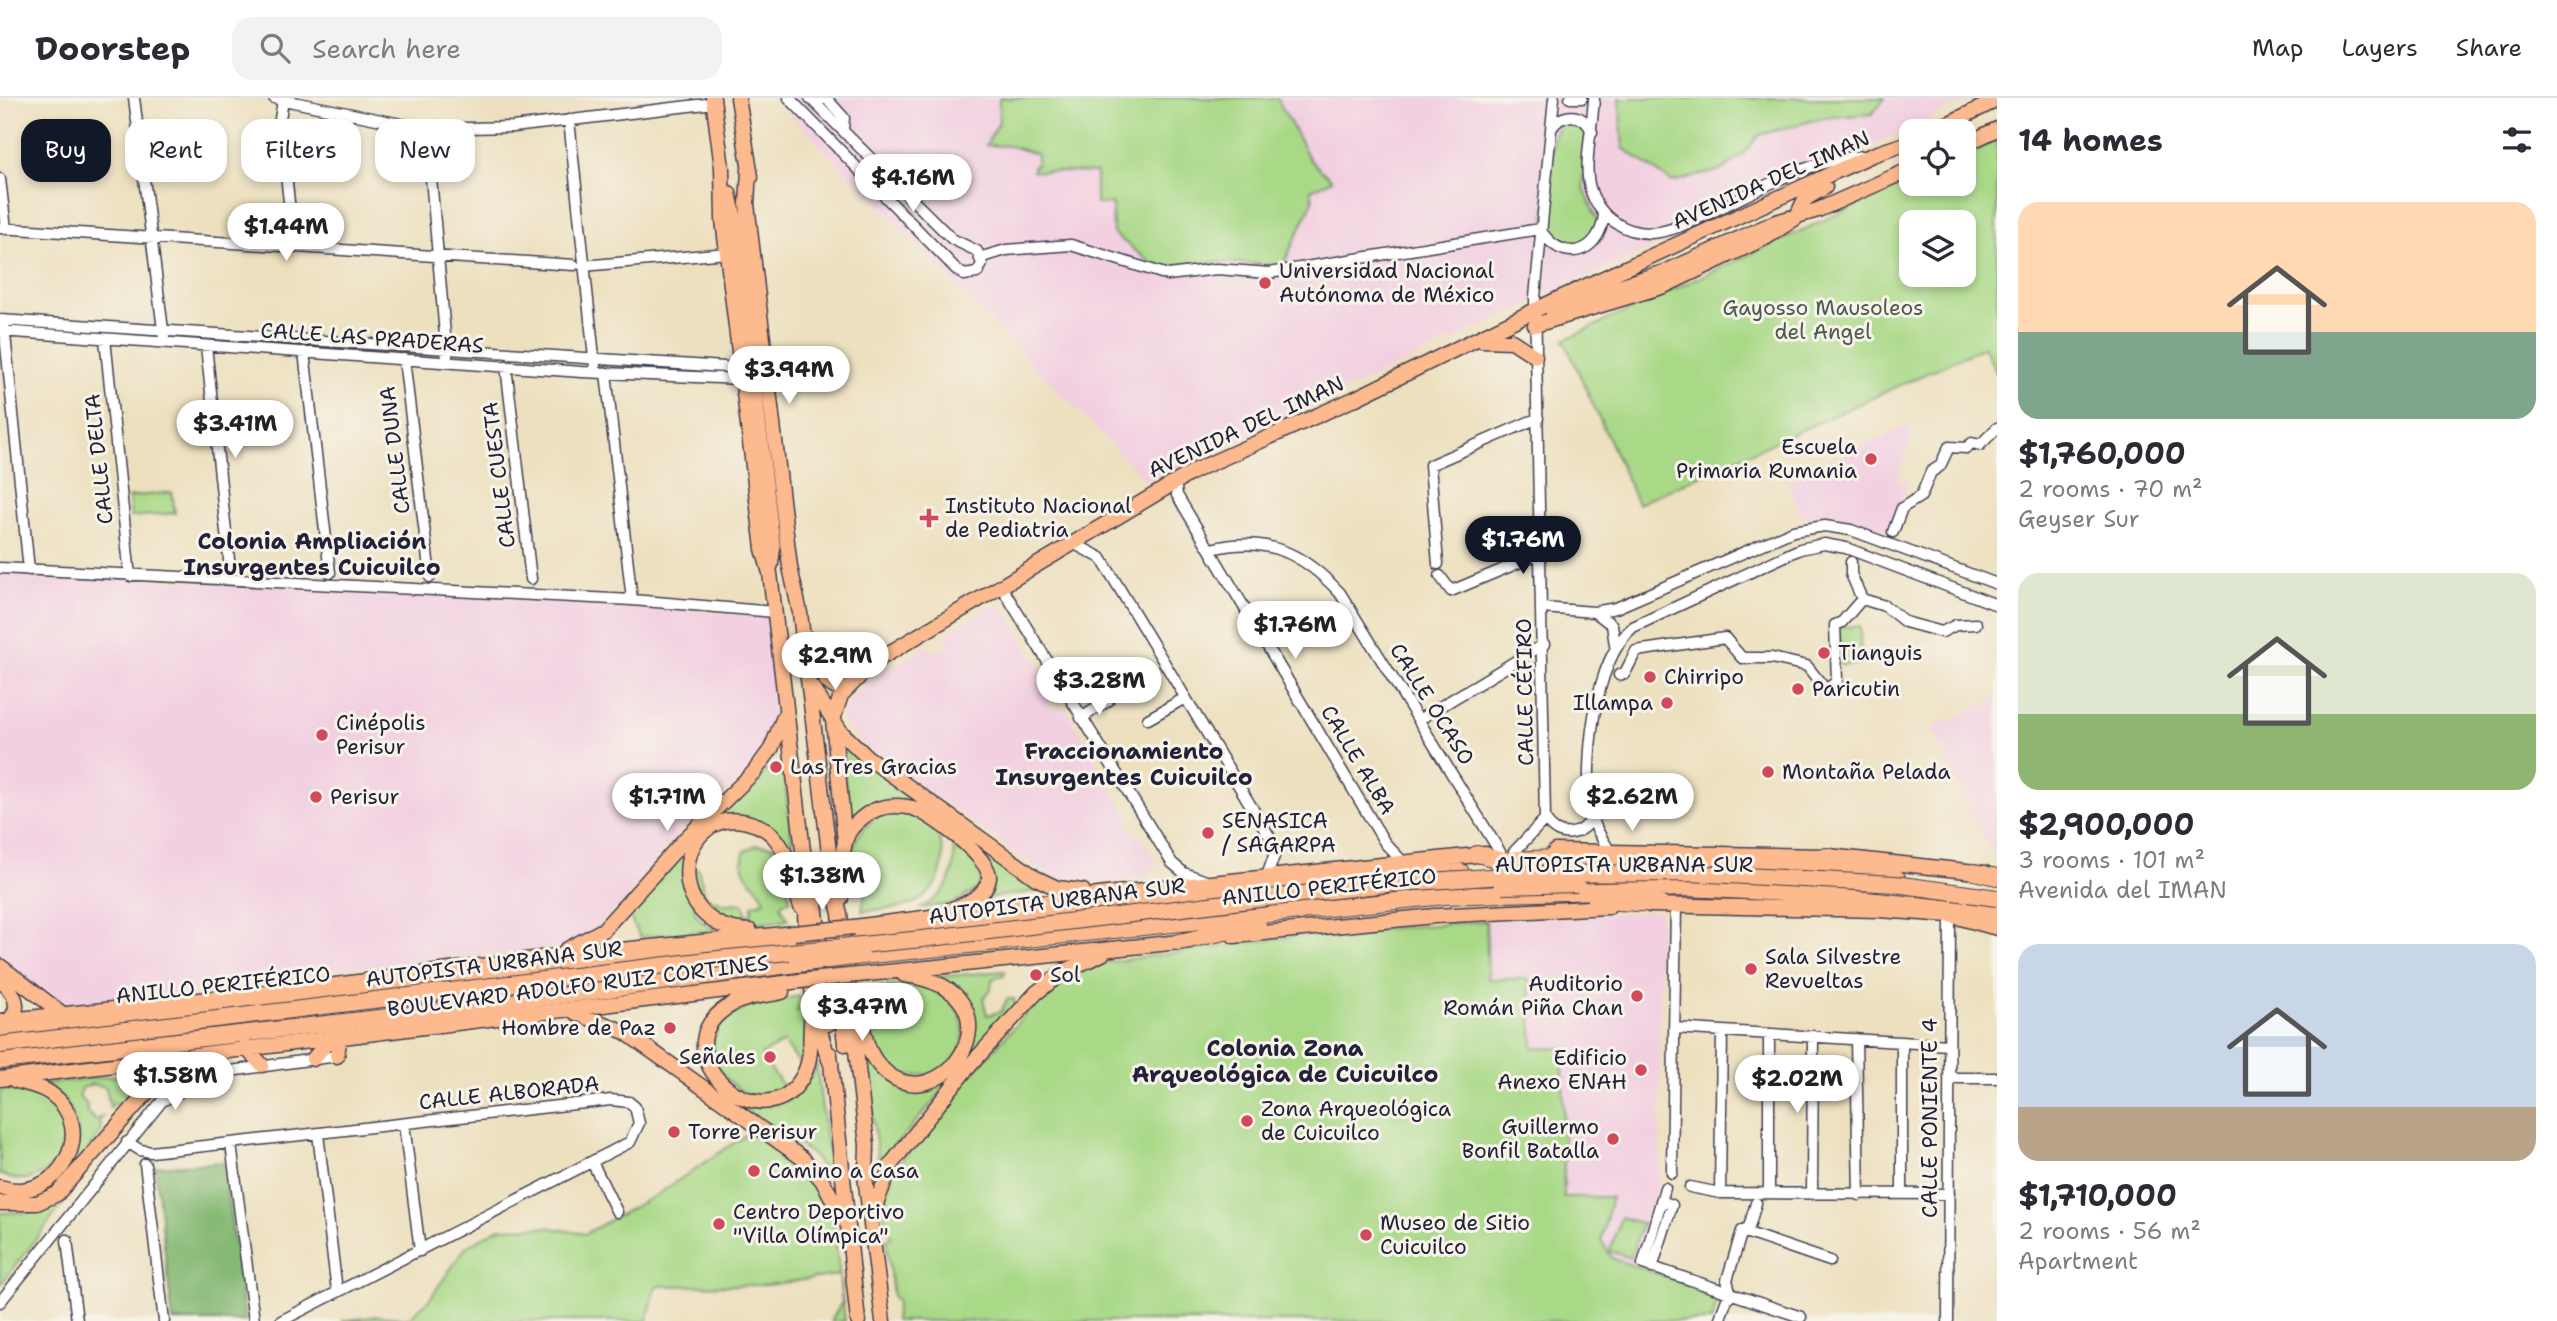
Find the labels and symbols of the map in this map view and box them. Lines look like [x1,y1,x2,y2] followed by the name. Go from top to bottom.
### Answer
[1668,124,1874,236] street label: AVENIDA DEL IMAN
[856,155,970,214] pin: $4.16M
[229,204,343,263] pin: $1.44M
[1279,257,1495,309] place label: Universidad Nacional Autónoma de México
[1257,275,1273,291] marker: Universidad Nacional Autónoma de México
[1723,294,1923,346] park label: Gayosso Mausoleos del Angel
[259,316,485,360] street label: CALLE LAS PRADERAS
[732,346,846,406] pin: $3.94M
[1144,369,1348,485] street label: AVENIDA DEL IMAN
[373,384,417,516] street label: CALLE DUNA
[78,392,120,526] street label: CALLE DELTA
[178,400,292,460] pin: $3.41M
[476,400,522,550] street label: CALLE CUESTA
[1676,433,1857,485] place label: Escuela Primaria Rumania
[1863,451,1879,467] marker: Escuela Primaria Rumania
[945,492,1132,544] place label: Instituto Nacional de Pediatria
[919,508,939,528] marker: Instituto Nacional de Pediatria
[1466,517,1580,576] pin: $1.76M
[183,526,441,582] district label: Colonia Ampliación Insurgentes Cuicuilco
[1238,602,1352,661] pin: $1.76M
[1509,618,1540,766] street label: CALLE CÉFIRO
[786,632,884,692] pin: $2.9M
[1383,638,1481,770] street label: CALLE OCASO
[1838,639,1923,667] place label: Tianguis
[1816,645,1832,661] marker: Tianguis
[1042,658,1156,717] pin: $3.28M
[1664,663,1744,691] place label: Chirripo
[1642,669,1658,685] marker: Chirripo
[1812,675,1900,703] place label: Paricutin
[1790,681,1806,697] marker: Paricutin
[1573,689,1653,717] place label: Illampa
[1659,695,1675,711] marker: Illampa
[1314,700,1402,820] street label: CALLE ALBA
[336,709,426,761] place label: Cinépolis Perisur
[314,727,330,743] marker: Cinépolis Perisur
[995,736,1253,792] district label: Fraccionamiento Insurgentes Cuicuilco
[790,753,957,781] place label: Las Tres Gracias
[1782,758,1951,786] place label: Montaña Pelada
[768,759,784,775] marker: Las Tres Gracias
[1760,764,1776,780] marker: Montaña Pelada
[610,774,724,833] pin: $1.71M
[1575,774,1689,833] pin: $2.62M
[330,783,400,811] place label: Perisur
[308,789,324,805] marker: Perisur
[1222,807,1336,859] place label: SENASICA / SAGARPA
[1200,825,1216,841] marker: SENASICA / SAGARPA
[1495,851,1753,879] street label: AUTOPISTA URBANA SUR
[765,852,879,912] pin: $1.38M
[1220,861,1438,912] street label: ANILLO PERIFÉRICO
[927,871,1187,931] street label: AUTOPISTA URBANA SUR
[364,934,624,994] street label: AUTOPISTA URBANA SUR
[1765,943,1901,995] place label: Sala Silvestre Revueltas
[386,949,770,1023] street label: BOULEVARD ADOLFO RUIZ CORTINES
[114,959,332,1010] street label: ANILLO PERIFÉRICO
[1050,961,1081,989] place label: Sol
[1743,961,1759,977] marker: Sala Silvestre Revueltas
[1028,967,1044,983] marker: Sol
[1443,970,1623,1022] place label: Auditorio Román Piña Chan
[805,984,919,1043] pin: $3.47M
[1629,988,1645,1004] marker: Auditorio Román Piña Chan
[501,1014,656,1042] place label: Hombre de Paz
[1916,1018,1944,1218] street label: CALLE PONIENTE 4
[662,1020,678,1036] marker: Hombre de Paz
[1132,1033,1438,1089] district label: Colonia Zona Arqueológica de Cuicuilco
[679,1043,756,1071] place label: Señales
[1497,1044,1627,1096] place label: Edificio Anexo ENAH
[762,1049,778,1065] marker: Señales
[118,1052,232,1112] pin: $1.58M
[1740,1056,1854,1115] pin: $2.02M
[1633,1062,1649,1078] marker: Edificio Anexo ENAH
[417,1070,601,1116] street label: CALLE ALBORADA
[1261,1095,1451,1147] place label: Zona Arqueológica de Cuicuilco
[1239,1113,1255,1129] marker: Zona Arqueológica de Cuicuilco
[1462,1113,1599,1165] place label: Guillermo Bonfil Batalla
[688,1118,818,1146] place label: Torre Perisur
[666,1124,682,1140] marker: Torre Perisur
[1605,1131,1621,1147] marker: Guillermo Bonfil Batalla
[768,1157,919,1185] place label: Camino a Casa
[746,1163,762,1179] marker: Camino a Casa
[733,1198,905,1250] place label: Centro Deportivo "Villa Olímpica"
[1380,1209,1530,1261] place label: Museo de Sitio Cuicuilco
[711,1216,727,1232] marker: Centro Deportivo "Villa Olímpica"
[1358,1227,1374,1243] marker: Museo de Sitio Cuicuilco

